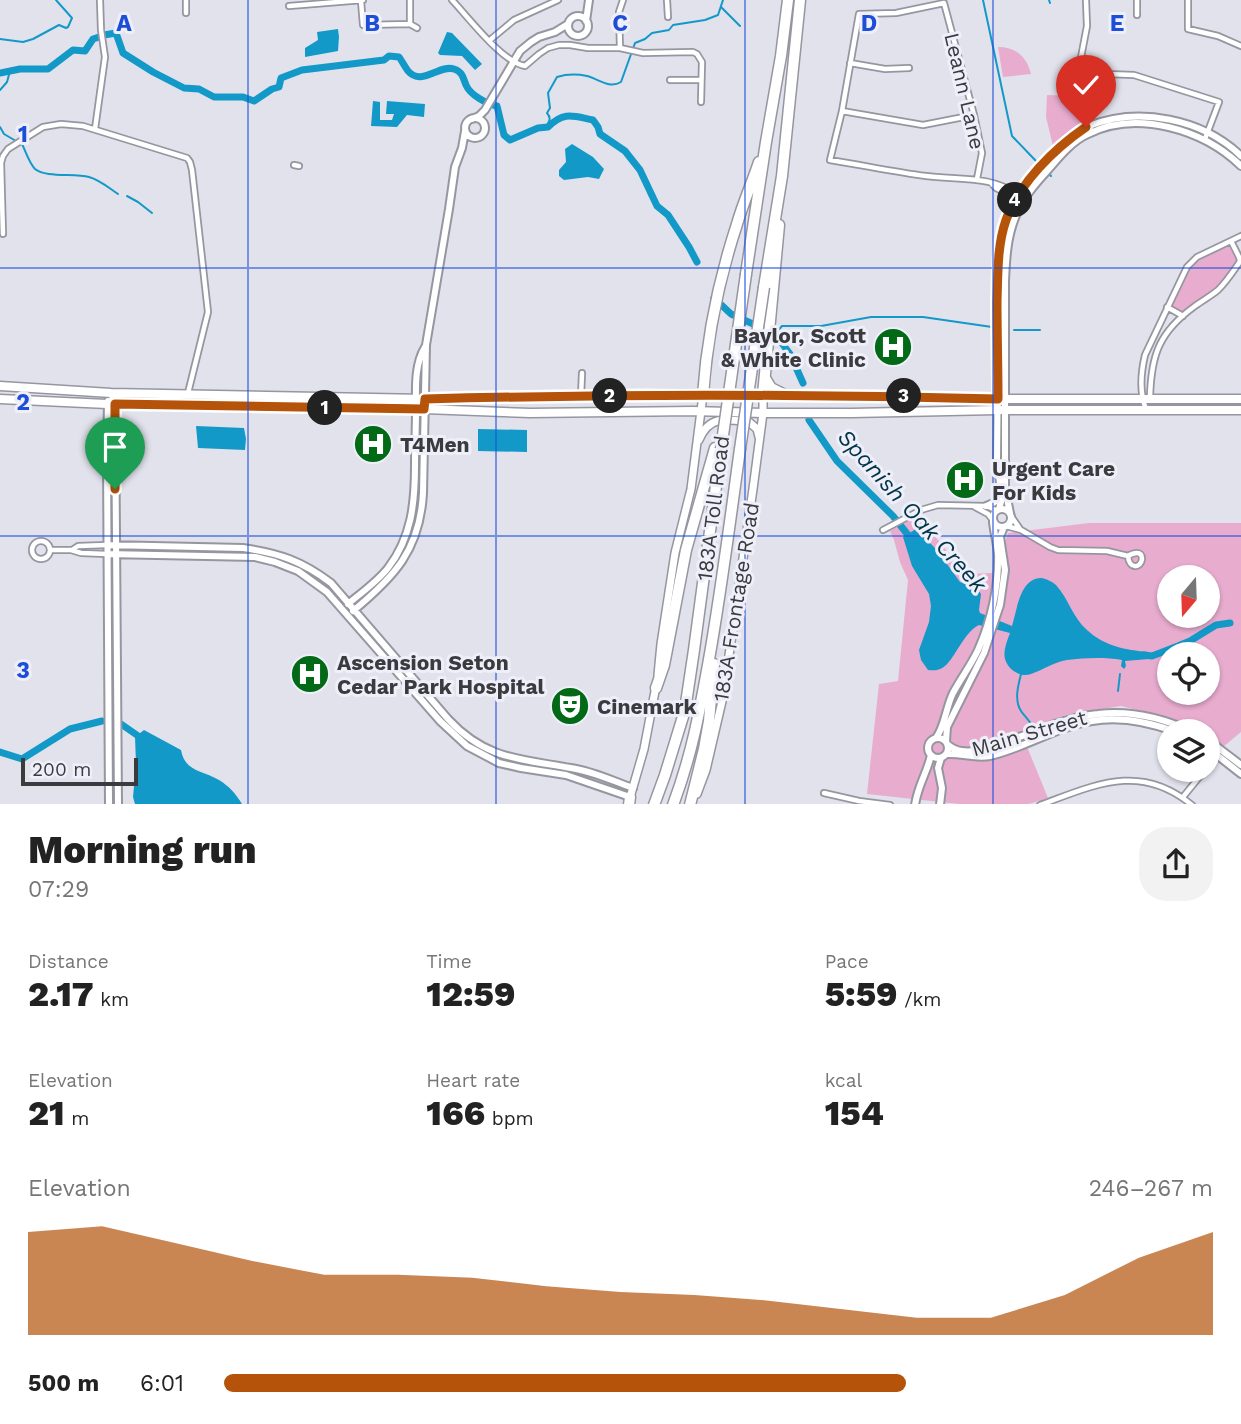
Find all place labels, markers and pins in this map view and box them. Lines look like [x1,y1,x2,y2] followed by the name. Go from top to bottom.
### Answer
[1056,55,1116,127] pin
[998,182,1032,218] pin: 4
[721,323,866,372] place label: Baylor, Scott & White Clinic
[872,326,914,368] hospital icon: Baylor, Scott & White Clinic
[592,378,628,414] pin: 2
[886,378,922,414] pin: 3
[308,390,342,426] pin: 1
[85,417,145,489] pin
[352,423,394,465] hospital icon: T4Men
[400,432,470,457] place label: T4Men
[992,456,1115,505] place label: Urgent Care For Kids
[944,459,986,501] hospital icon: Urgent Care For Kids
[337,650,545,699] place label: Ascension Seton Cedar Park Hospital
[289,653,331,695] hospital icon: Ascension Seton Cedar Park Hospital
[549,685,591,727] theatre icon: Cinemark
[597,694,698,719] place label: Cinemark

